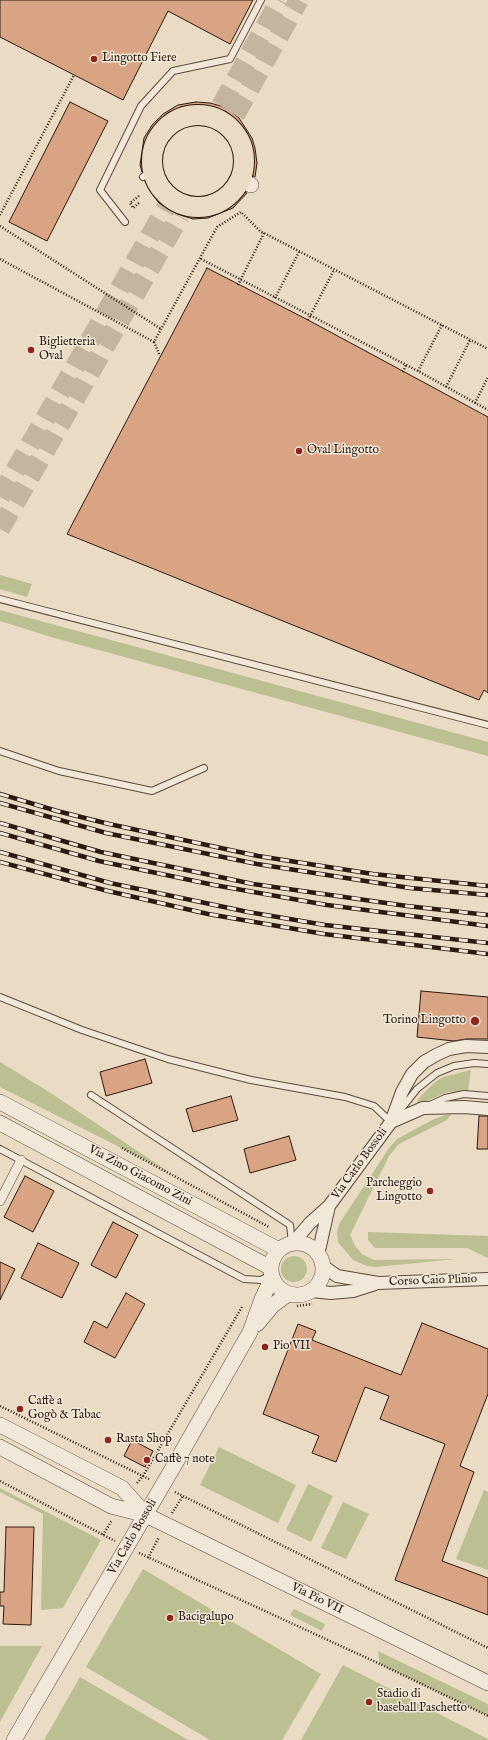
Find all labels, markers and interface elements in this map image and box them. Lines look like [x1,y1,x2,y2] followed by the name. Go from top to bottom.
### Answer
[102,52,177,66] place label: Lingotto Fiere
[89,54,99,64] marker: Lingotto Fiere
[39,336,95,364] place label: Biglietteria Oval
[26,345,36,355] marker: Biglietteria Oval
[307,444,379,458] place label: Oval Lingotto
[294,446,304,456] marker: Oval Lingotto
[383,1014,466,1028] place label: Torino Lingotto
[469,1015,481,1027] marker: Torino Lingotto
[329,1125,391,1203] street label: Via Carlo Bossoli
[86,1143,194,1209] street label: Via Zino Giacomo Zini
[366,1177,422,1205] place label: Parcheggio Lingotto
[425,1186,435,1196] marker: Parcheggio Lingotto
[389,1272,477,1290] street label: Corso Caio Plinio
[273,1340,310,1354] place label: Pio VII
[260,1342,270,1352] marker: Pio VII
[28,1395,101,1423] place label: Caffè a Gogò & Tabac
[15,1404,25,1414] marker: Caffè a Gogò & Tabac
[116,1433,172,1447] place label: Rasta Shop
[103,1435,113,1445] marker: Rasta Shop
[155,1453,215,1467] place label: Caffè 7 note
[142,1455,152,1465] marker: Caffè 7 note
[105,1497,161,1577] street label: Via Carlo Bossoli
[289,1580,345,1618] street label: Via Pio VII
[178,1611,234,1625] place label: Bacigalupo
[165,1613,175,1623] marker: Bacigalupo
[377,1688,467,1716] place label: Stadio di baseball Paschetto
[364,1697,374,1707] marker: Stadio di baseball Paschetto

